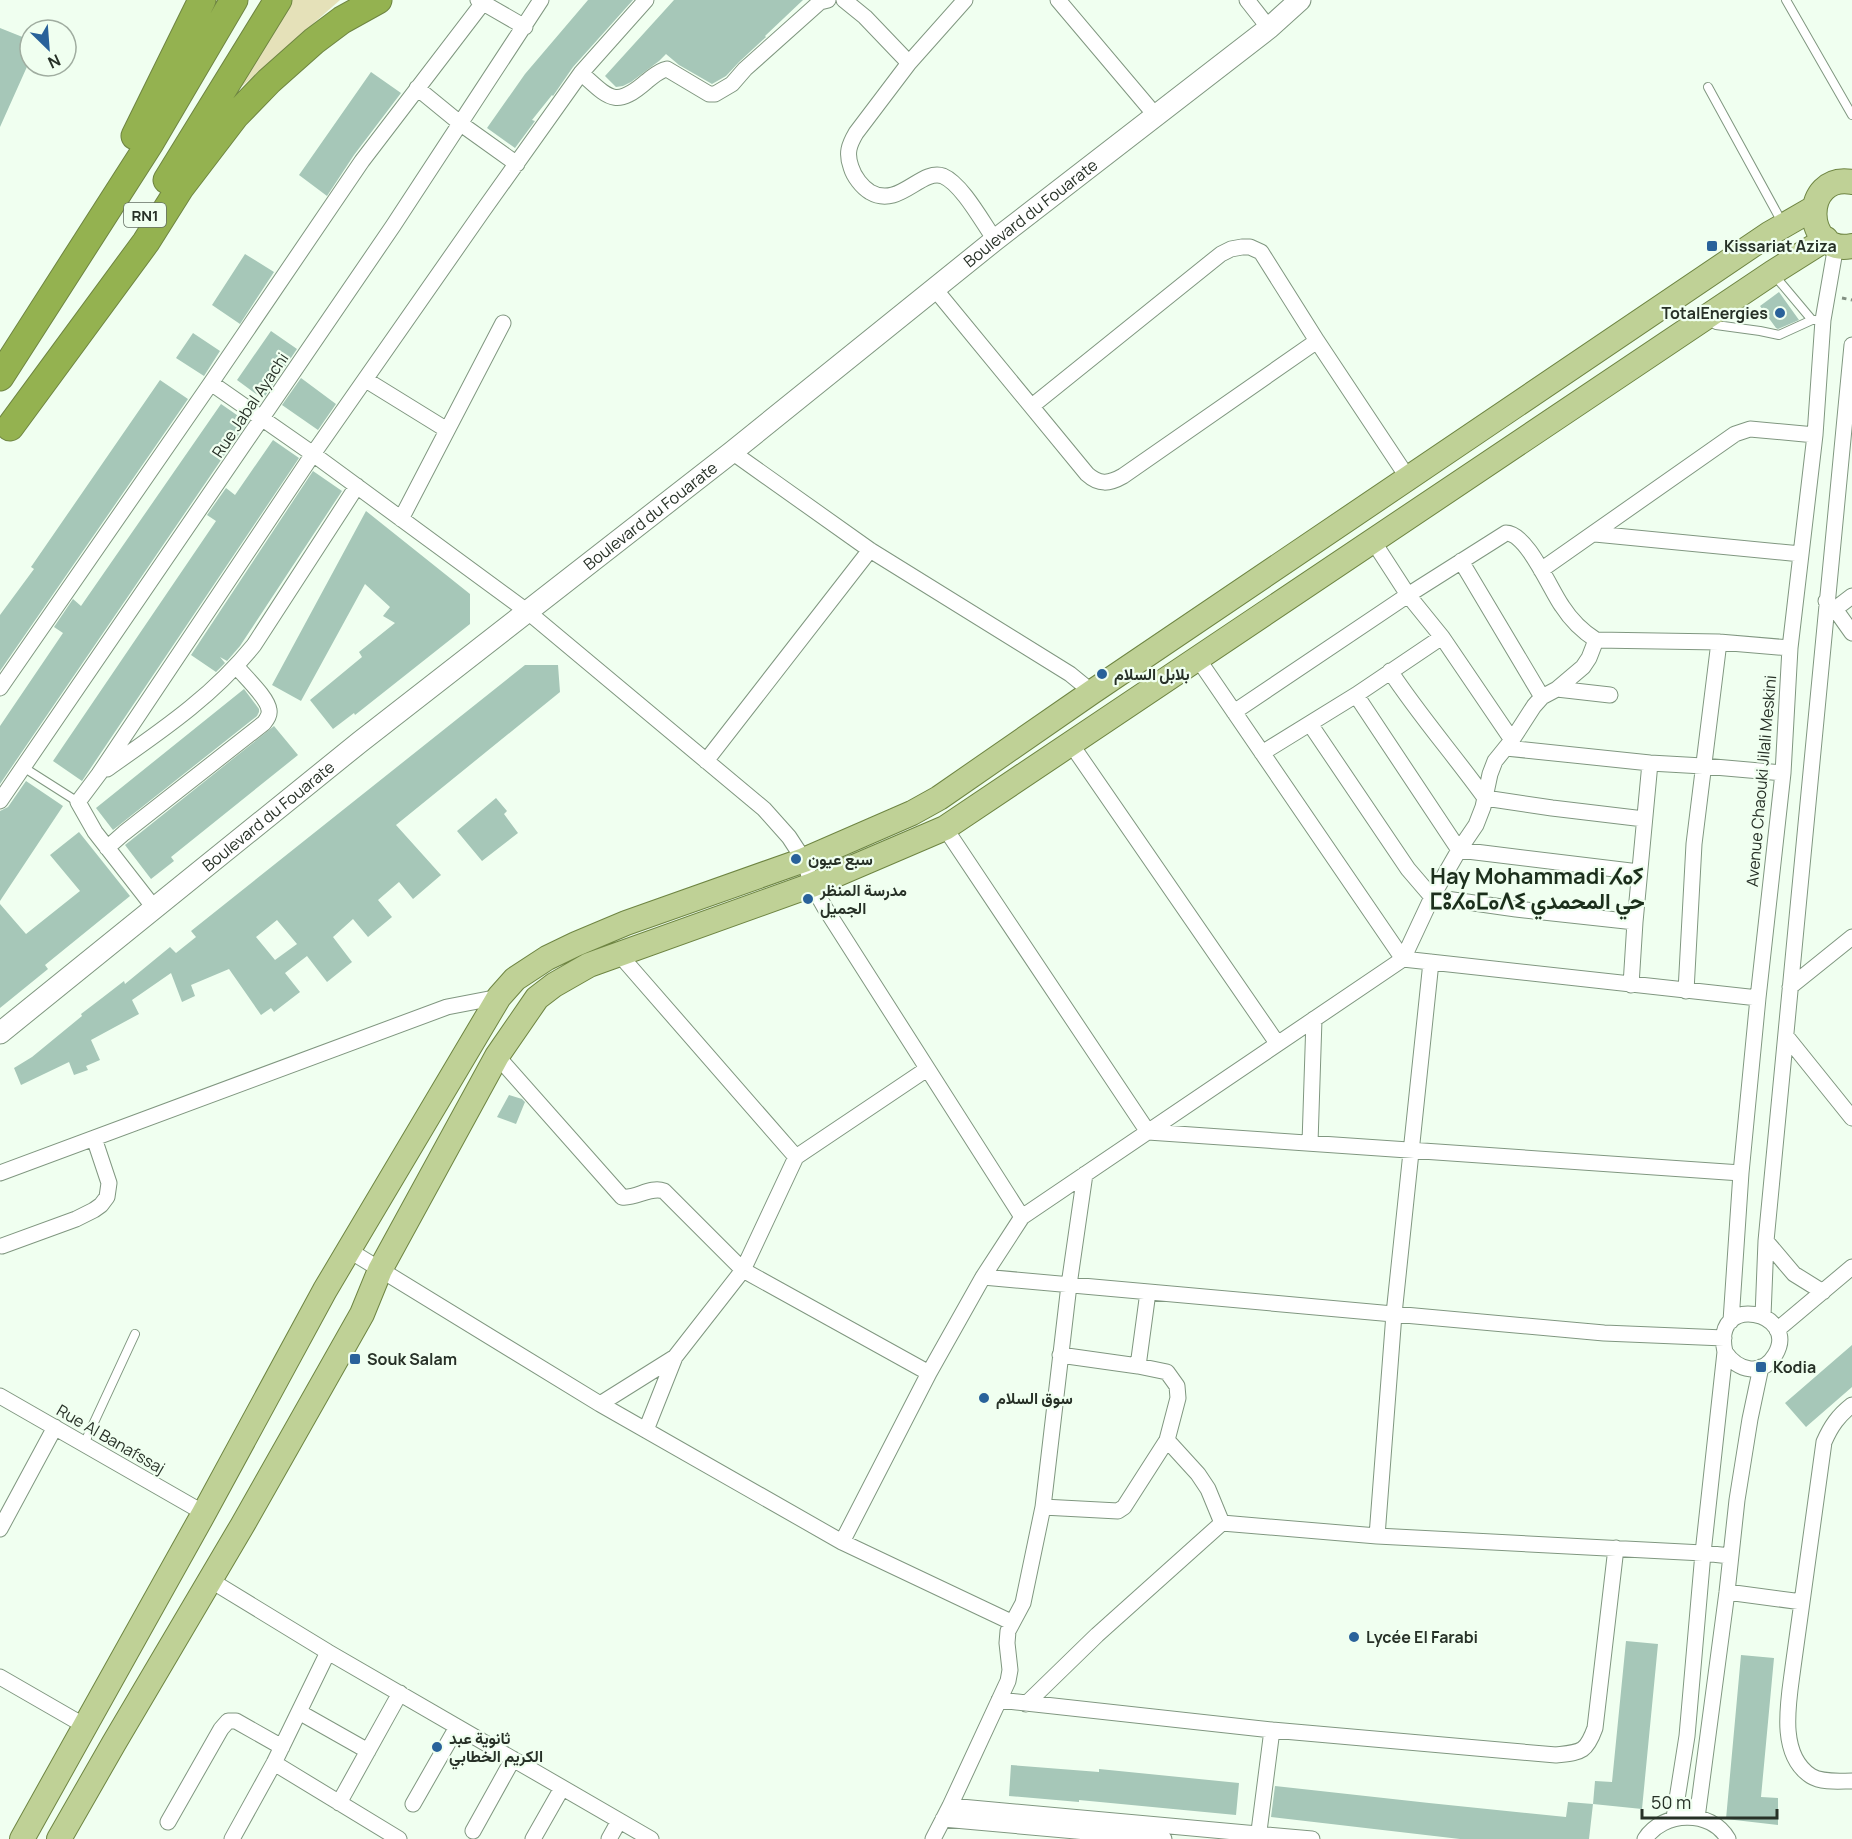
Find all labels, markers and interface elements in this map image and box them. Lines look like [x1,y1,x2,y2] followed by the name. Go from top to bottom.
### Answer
[18,18,78,78] north arrow
[44,49,64,74] text: N
[959,154,1102,272] street label: Boulevard du Fouarate
[124,203,166,227] road number: RN1
[1724,235,1837,257] place label: Kissariat Aziza
[1705,239,1719,253] marker: Kissariat Aziza
[1661,302,1768,324] place label: TotalEnergies
[1773,306,1787,320] marker: TotalEnergies
[207,348,293,462] street label: Rue Jabal Ayachi
[579,457,722,575] street label: Boulevard du Fouarate
[1114,663,1190,685] place label: بلابل السلام
[1095,667,1109,681] marker: بلابل السلام
[1741,674,1781,888] street label: Avenue Chaouki Jilali Meskini
[198,756,339,876] street label: Boulevard du Fouarate
[808,848,873,871] place label: سبع عيون
[789,852,803,866] marker: سبع عيون
[1429,861,1645,920] district label: Hay Mohammadi ⵃⴰⵢ ⵎⵓⵃⴰⵎⴰⴷⵉ حي المحمدي
[819,879,907,919] place label: مدرسة المنظر الجميل
[801,892,815,906] marker: مدرسة المنظر الجميل
[367,1348,457,1370] place label: Souk Salam
[348,1352,362,1366] marker: Souk Salam
[1773,1356,1816,1378] place label: Kodia
[1754,1360,1768,1374] marker: Kodia
[996,1387,1073,1409] place label: سوق السلام
[977,1391,991,1405] marker: سوق السلام
[53,1399,169,1479] street label: Rue Al Banafssaj
[1366,1626,1478,1648] place label: Lycée El Farabi
[1347,1630,1361,1644] marker: Lycée El Farabi
[449,1727,543,1770] place label: ثانوية عبد الكريم الخطابي
[430,1740,444,1754] marker: ثانوية عبد الكريم الخطابي
[1642,1782,1777,1820] scale bar
[1651,1790,1691,1814] text: 50 m

